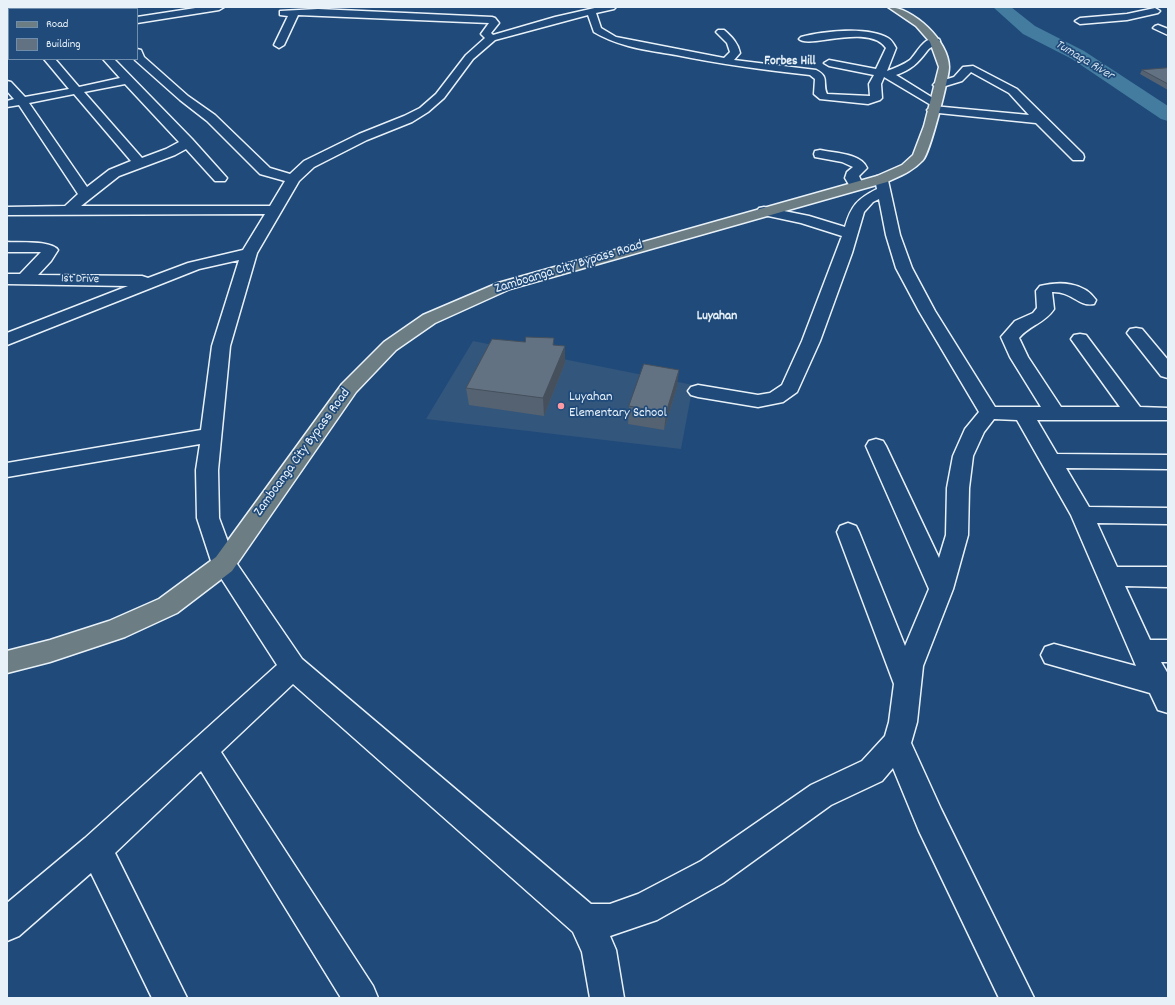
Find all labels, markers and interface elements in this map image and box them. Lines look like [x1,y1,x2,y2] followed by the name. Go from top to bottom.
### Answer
[8,8,138,60] legend
[46,16,68,33] text: Road
[46,36,81,53] text: Building
[1052,38,1116,84] water label: Tumaga River
[764,54,816,70] district label: Forbes Hill
[493,238,645,298] street label: Zamboanga City Bypass Road
[61,272,99,288] street label: 1st Drive
[697,309,737,325] district label: Luyahan
[251,386,355,520] street label: Zamboanga City Bypass Road
[569,390,667,422] place label: Luyahan Elementary School
[556,401,566,411] marker: Luyahan Elementary School

